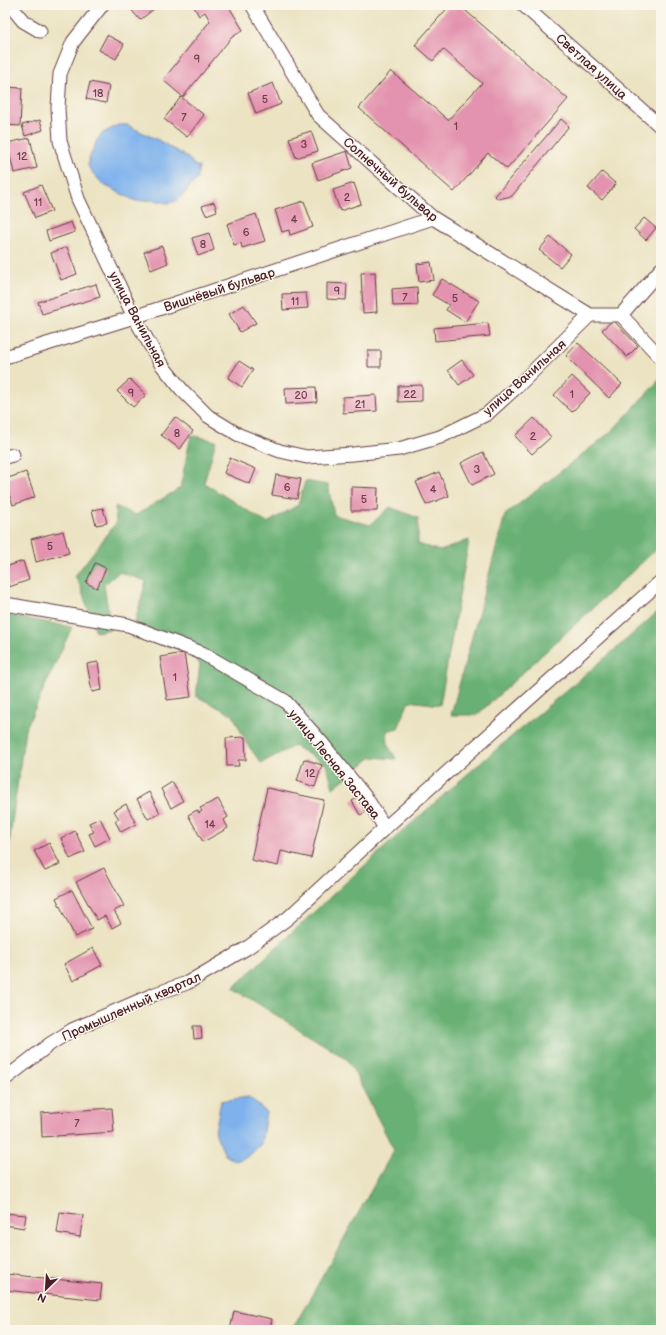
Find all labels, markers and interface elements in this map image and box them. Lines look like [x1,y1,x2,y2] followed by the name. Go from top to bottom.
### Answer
[552,30,631,103] street label: Светлая улица
[194,53,200,66] house number: 9
[93,87,103,100] house number: 18
[262,93,268,106] house number: 5
[181,111,187,124] house number: 7
[454,120,458,133] house number: 1
[340,134,442,226] street label: Солнечный бульвар
[301,138,308,151] house number: 3
[17,150,28,163] house number: 12
[344,191,351,204] house number: 2
[34,196,42,209] house number: 11
[291,213,298,226] house number: 4
[243,226,250,239] house number: 6
[200,238,206,251] house number: 8
[162,264,278,315] street label: Вишнёвый бульвар
[105,269,169,370] street label: улица Ванильная
[334,285,340,298] house number: 9
[402,291,408,304] house number: 7
[452,292,458,305] house number: 5
[291,295,299,308] house number: 11
[480,336,569,419] street label: улица Ванильная
[128,387,134,400] house number: 9
[404,388,417,401] house number: 22
[570,388,574,401] house number: 1
[295,389,308,402] house number: 20
[355,398,365,411] house number: 21
[174,427,180,440] house number: 8
[530,430,537,443] house number: 2
[474,463,481,476] house number: 3
[284,481,291,494] house number: 6
[430,483,437,496] house number: 4
[361,493,367,506] house number: 5
[47,540,53,553] house number: 5
[173,671,177,684] house number: 1
[285,706,384,823] street label: улица Лесная Застава
[305,767,316,780] house number: 12
[205,818,216,831] house number: 14
[59,969,204,1045] street label: Промышленный квартал
[74,1117,80,1130] house number: 7
[26,1269,66,1309] north arrow
[35,1290,48,1305] text: N

